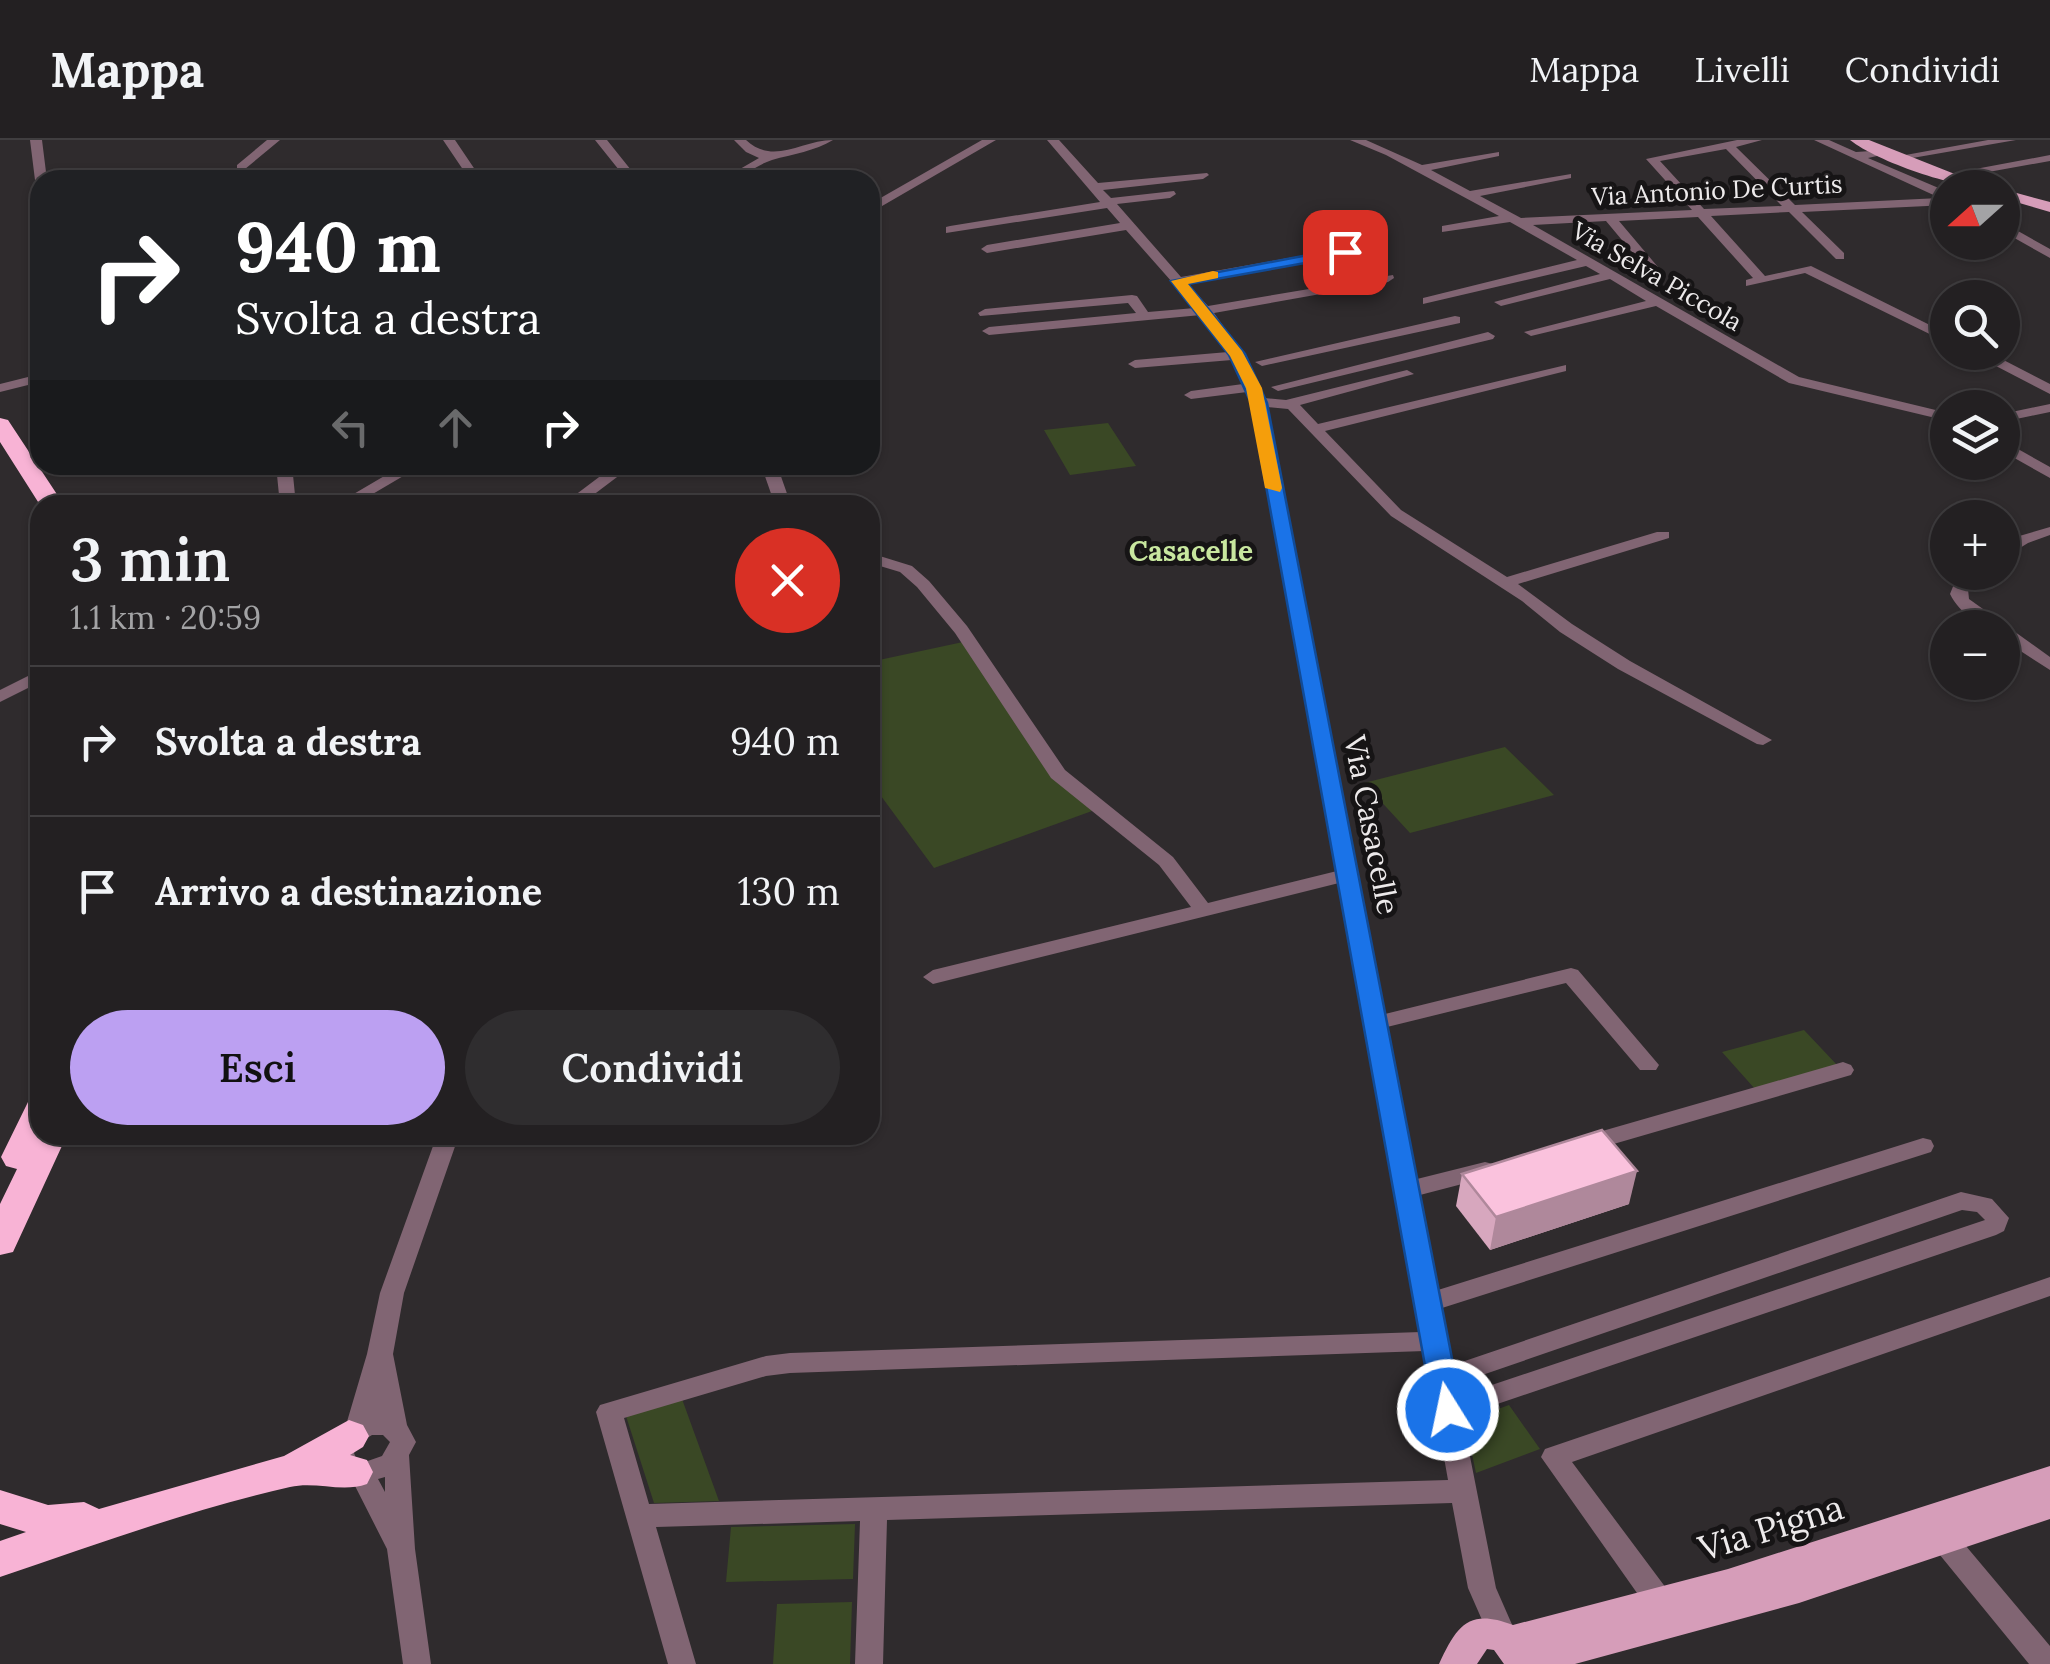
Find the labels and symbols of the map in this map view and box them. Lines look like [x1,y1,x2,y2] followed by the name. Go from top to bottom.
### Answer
[1590,167,1843,213] street label: Via Antonio De Curtis
[1930,170,2020,260] north arrow
[1303,210,1388,295] pin
[1565,214,1748,338] street label: Via Selva Piccola
[1129,533,1253,569] district label: Casacelle
[1336,731,1408,917] street label: Via Casacelle
[1396,1358,1500,1462] position arrow
[1692,1484,1849,1571] street label: Via Pigna

